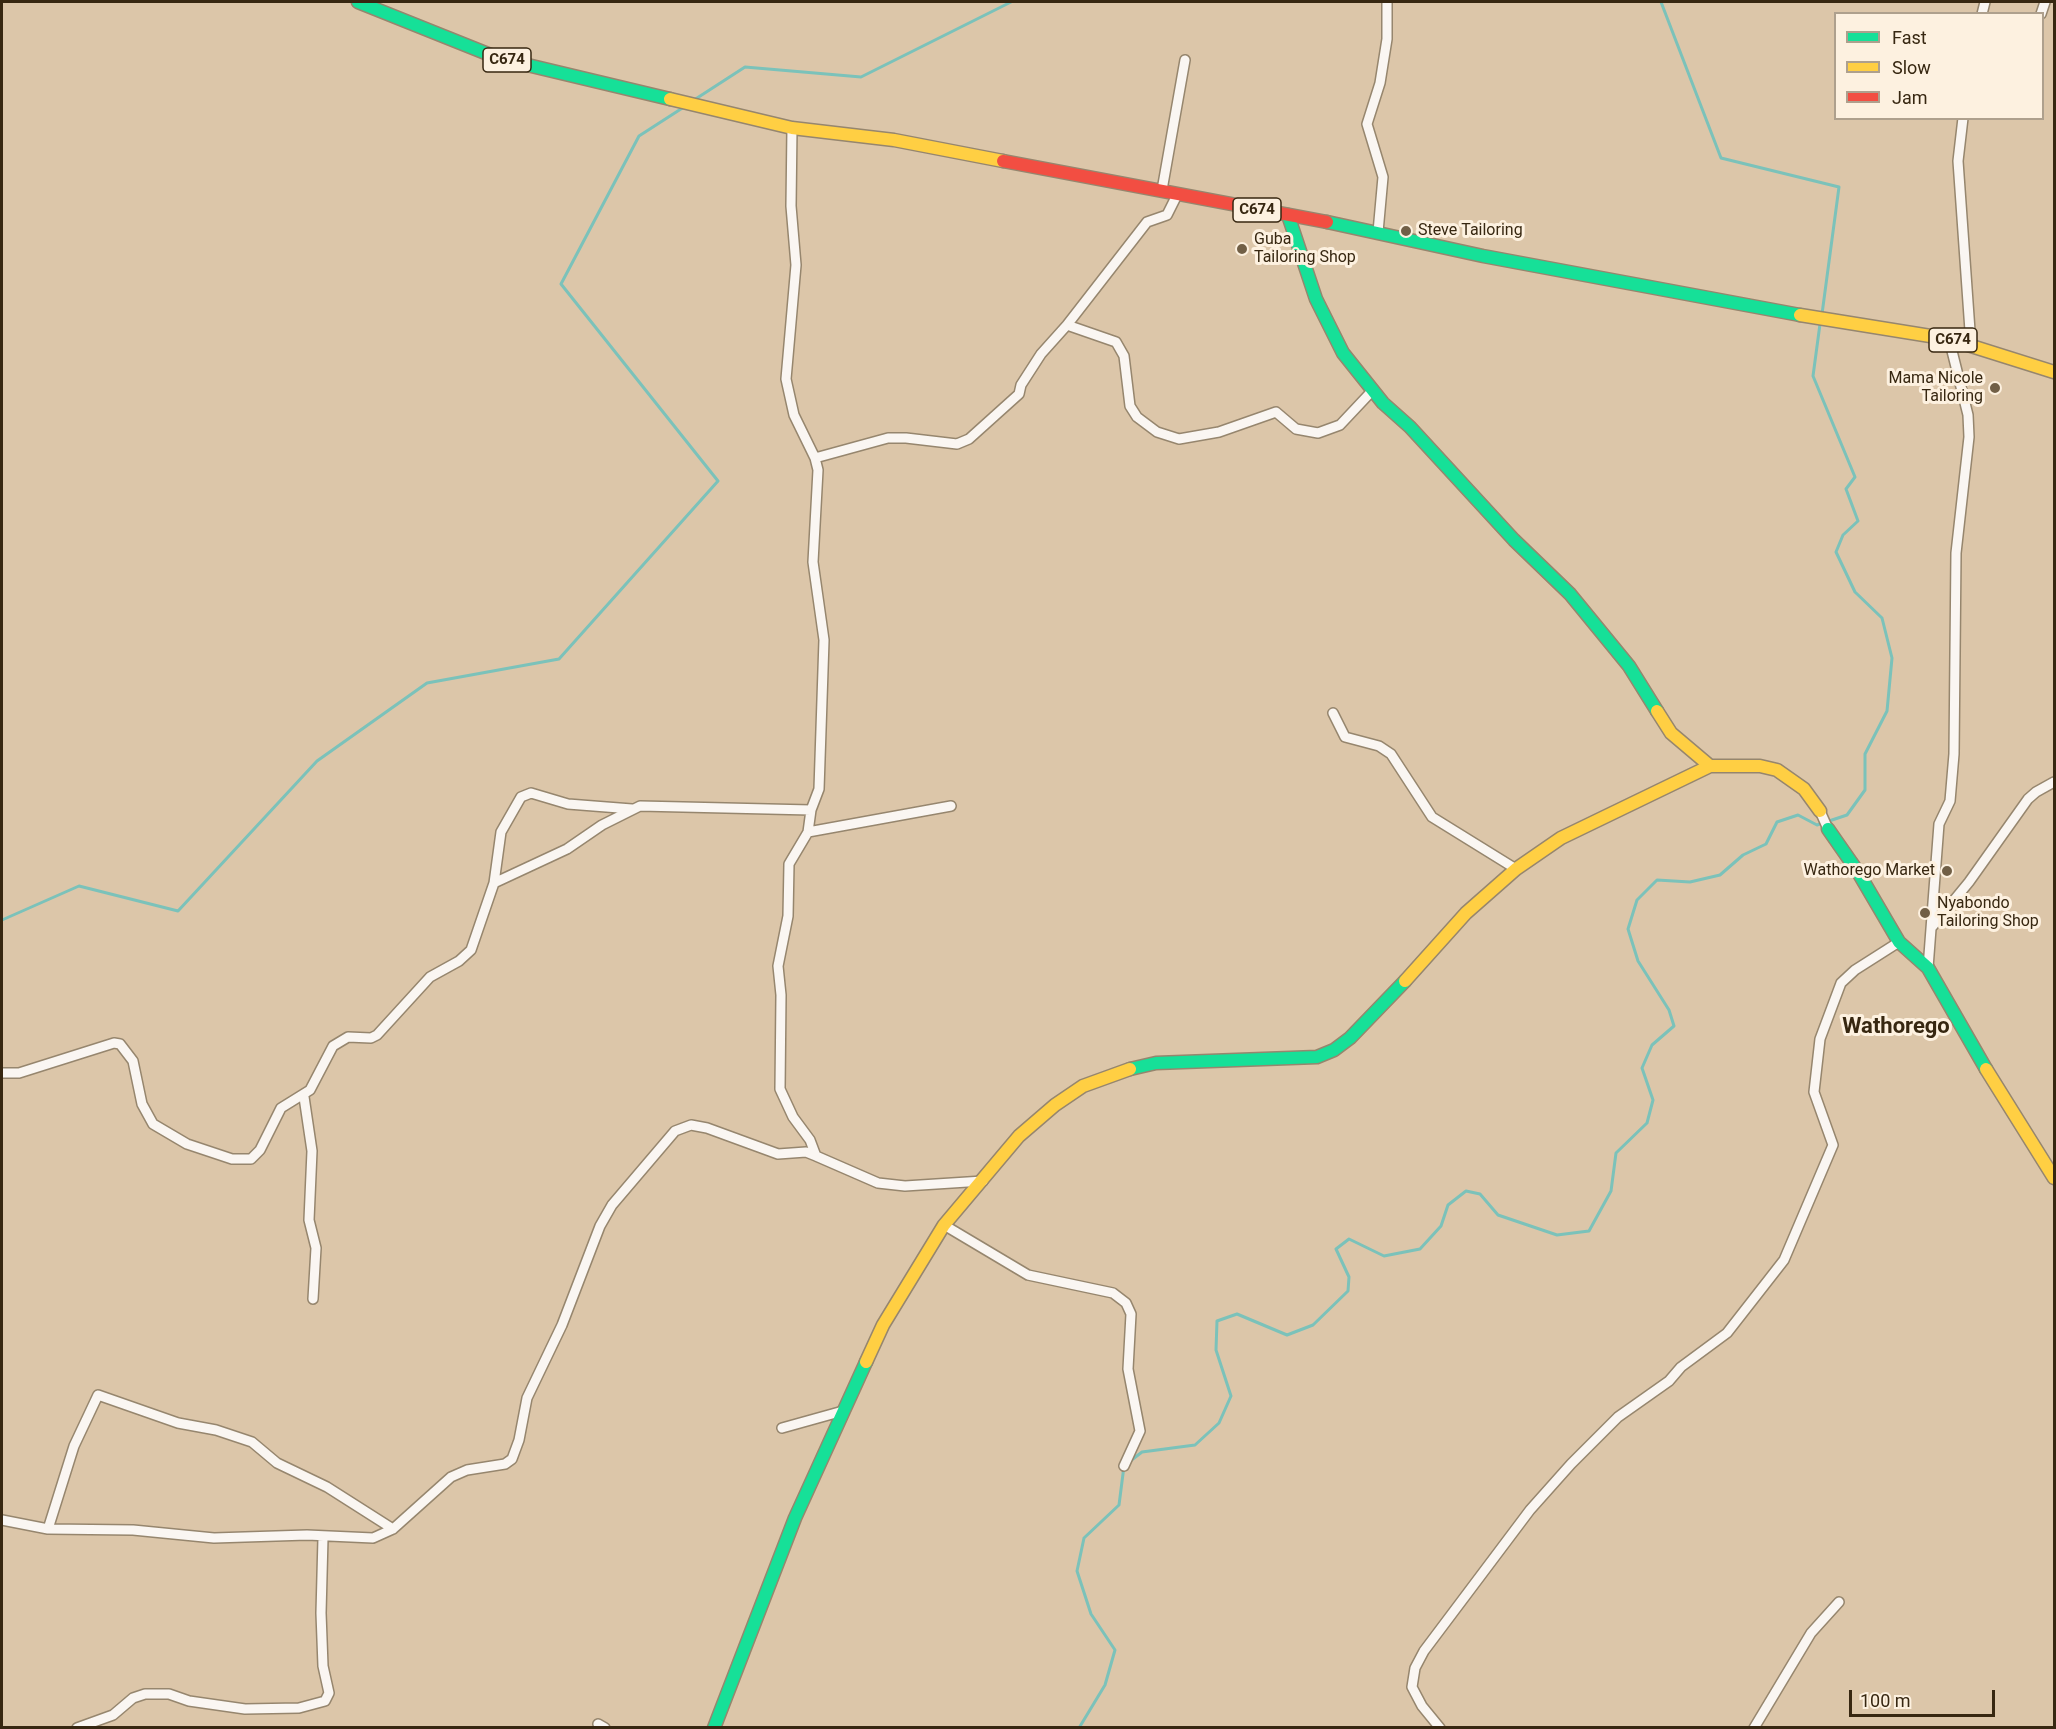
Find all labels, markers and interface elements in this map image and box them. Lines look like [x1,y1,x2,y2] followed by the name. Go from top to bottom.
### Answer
[1834,12,2044,120] legend
[1892,27,1927,48] text: Fast
[483,48,531,72] road number: C674
[1892,57,1931,78] text: Slow
[1892,87,1928,108] text: Jam
[1233,198,1281,222] road number: C674
[1418,221,1523,241] place label: Steve Tailoring
[1399,224,1413,238] marker: Steve Tailoring
[1254,230,1356,268] place label: Guba Tailoring Shop
[1235,242,1249,256] marker: Guba Tailoring Shop
[1929,328,1977,352] road number: C674
[1888,369,1983,407] place label: Mama Nicole Tailoring
[1988,381,2002,395] marker: Mama Nicole Tailoring
[1804,861,1935,881] place label: Wathorego Market
[1940,864,1954,878] marker: Wathorego Market
[1937,894,2039,932] place label: Nyabondo Tailoring Shop
[1918,906,1932,920] marker: Nyabondo Tailoring Shop
[1842,1014,1950,1040] district label: Wathorego
[1852,1678,1998,1716] scale bar
[1860,1690,1911,1711] text: 100 m

